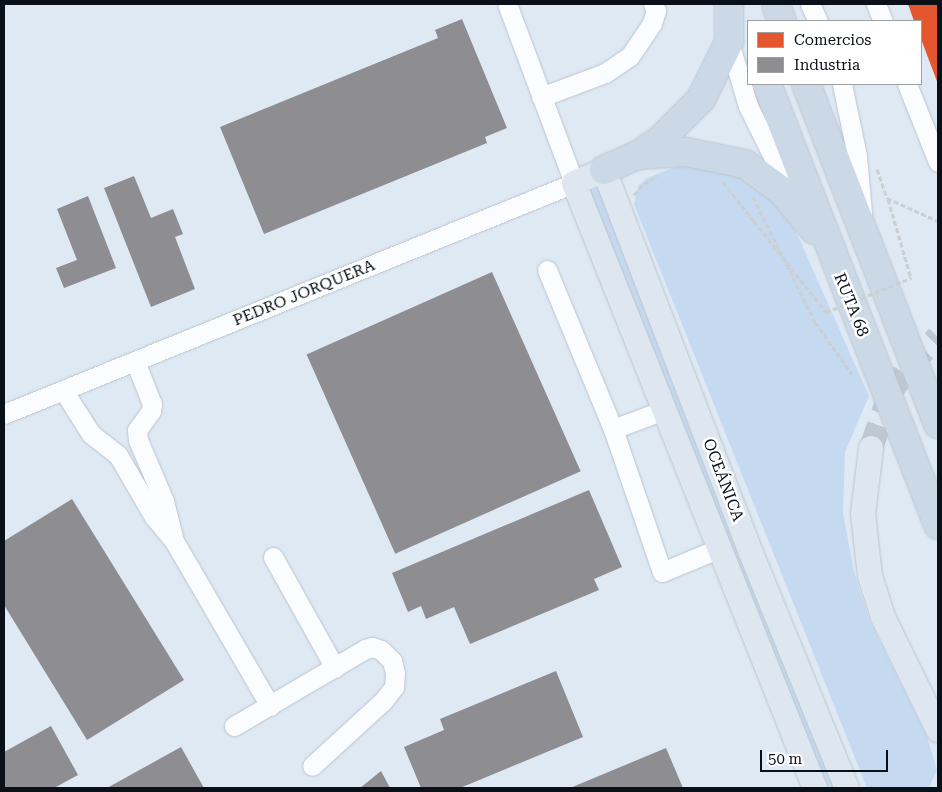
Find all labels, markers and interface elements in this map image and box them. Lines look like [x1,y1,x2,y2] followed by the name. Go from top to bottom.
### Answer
[747,20,922,85] legend
[794,31,871,49] text: Comercios
[794,56,860,74] text: Industria
[230,256,378,330] street label: PEDRO JORQUERA
[830,270,872,340] street label: RUTA 68
[698,436,748,524] street label: OCEÁNICA
[762,740,890,772] scale bar
[768,750,802,768] text: 50 m

